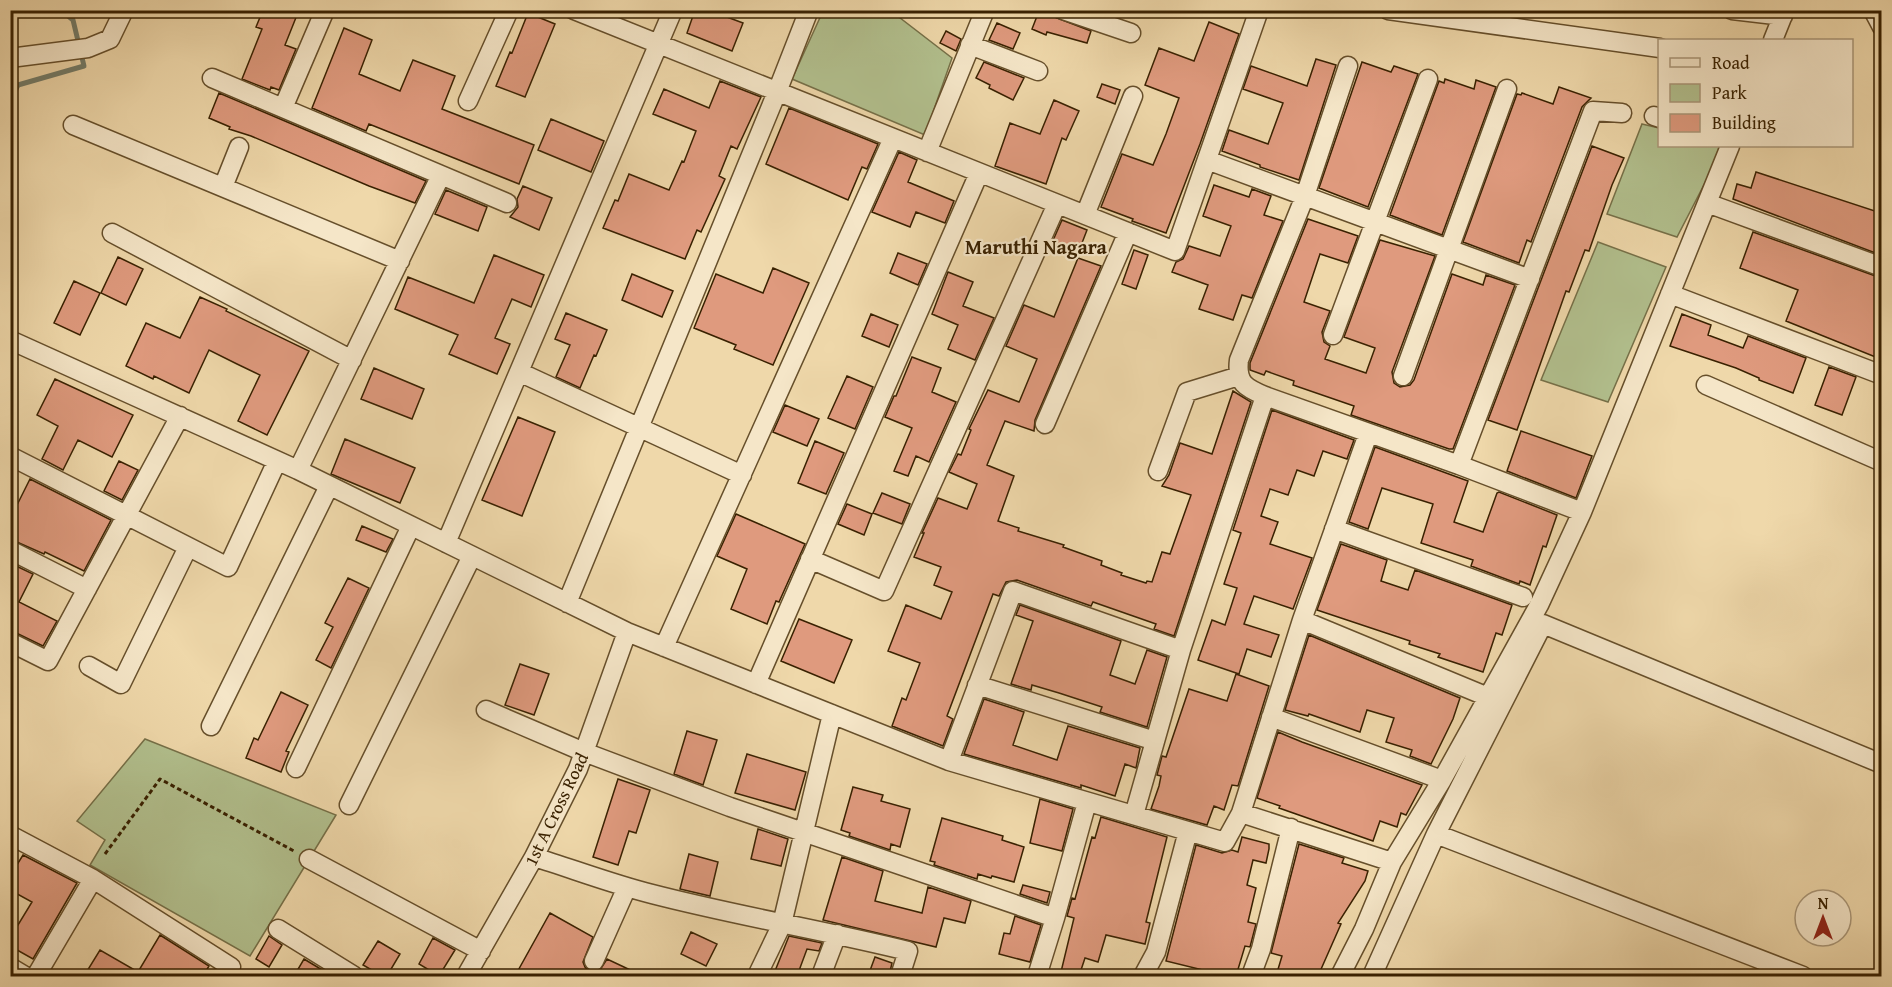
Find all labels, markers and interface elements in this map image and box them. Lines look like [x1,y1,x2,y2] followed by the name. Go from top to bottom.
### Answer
[1658,39,1853,147] legend
[1712,49,1750,76] text: Road
[1712,79,1748,106] text: Park
[1712,109,1776,136] text: Building
[965,232,1108,261] district label: Maruthi Nagara
[517,747,595,870] street label: 1st A Cross Road
[1793,888,1853,948] north arrow
[1818,891,1829,915] text: N

